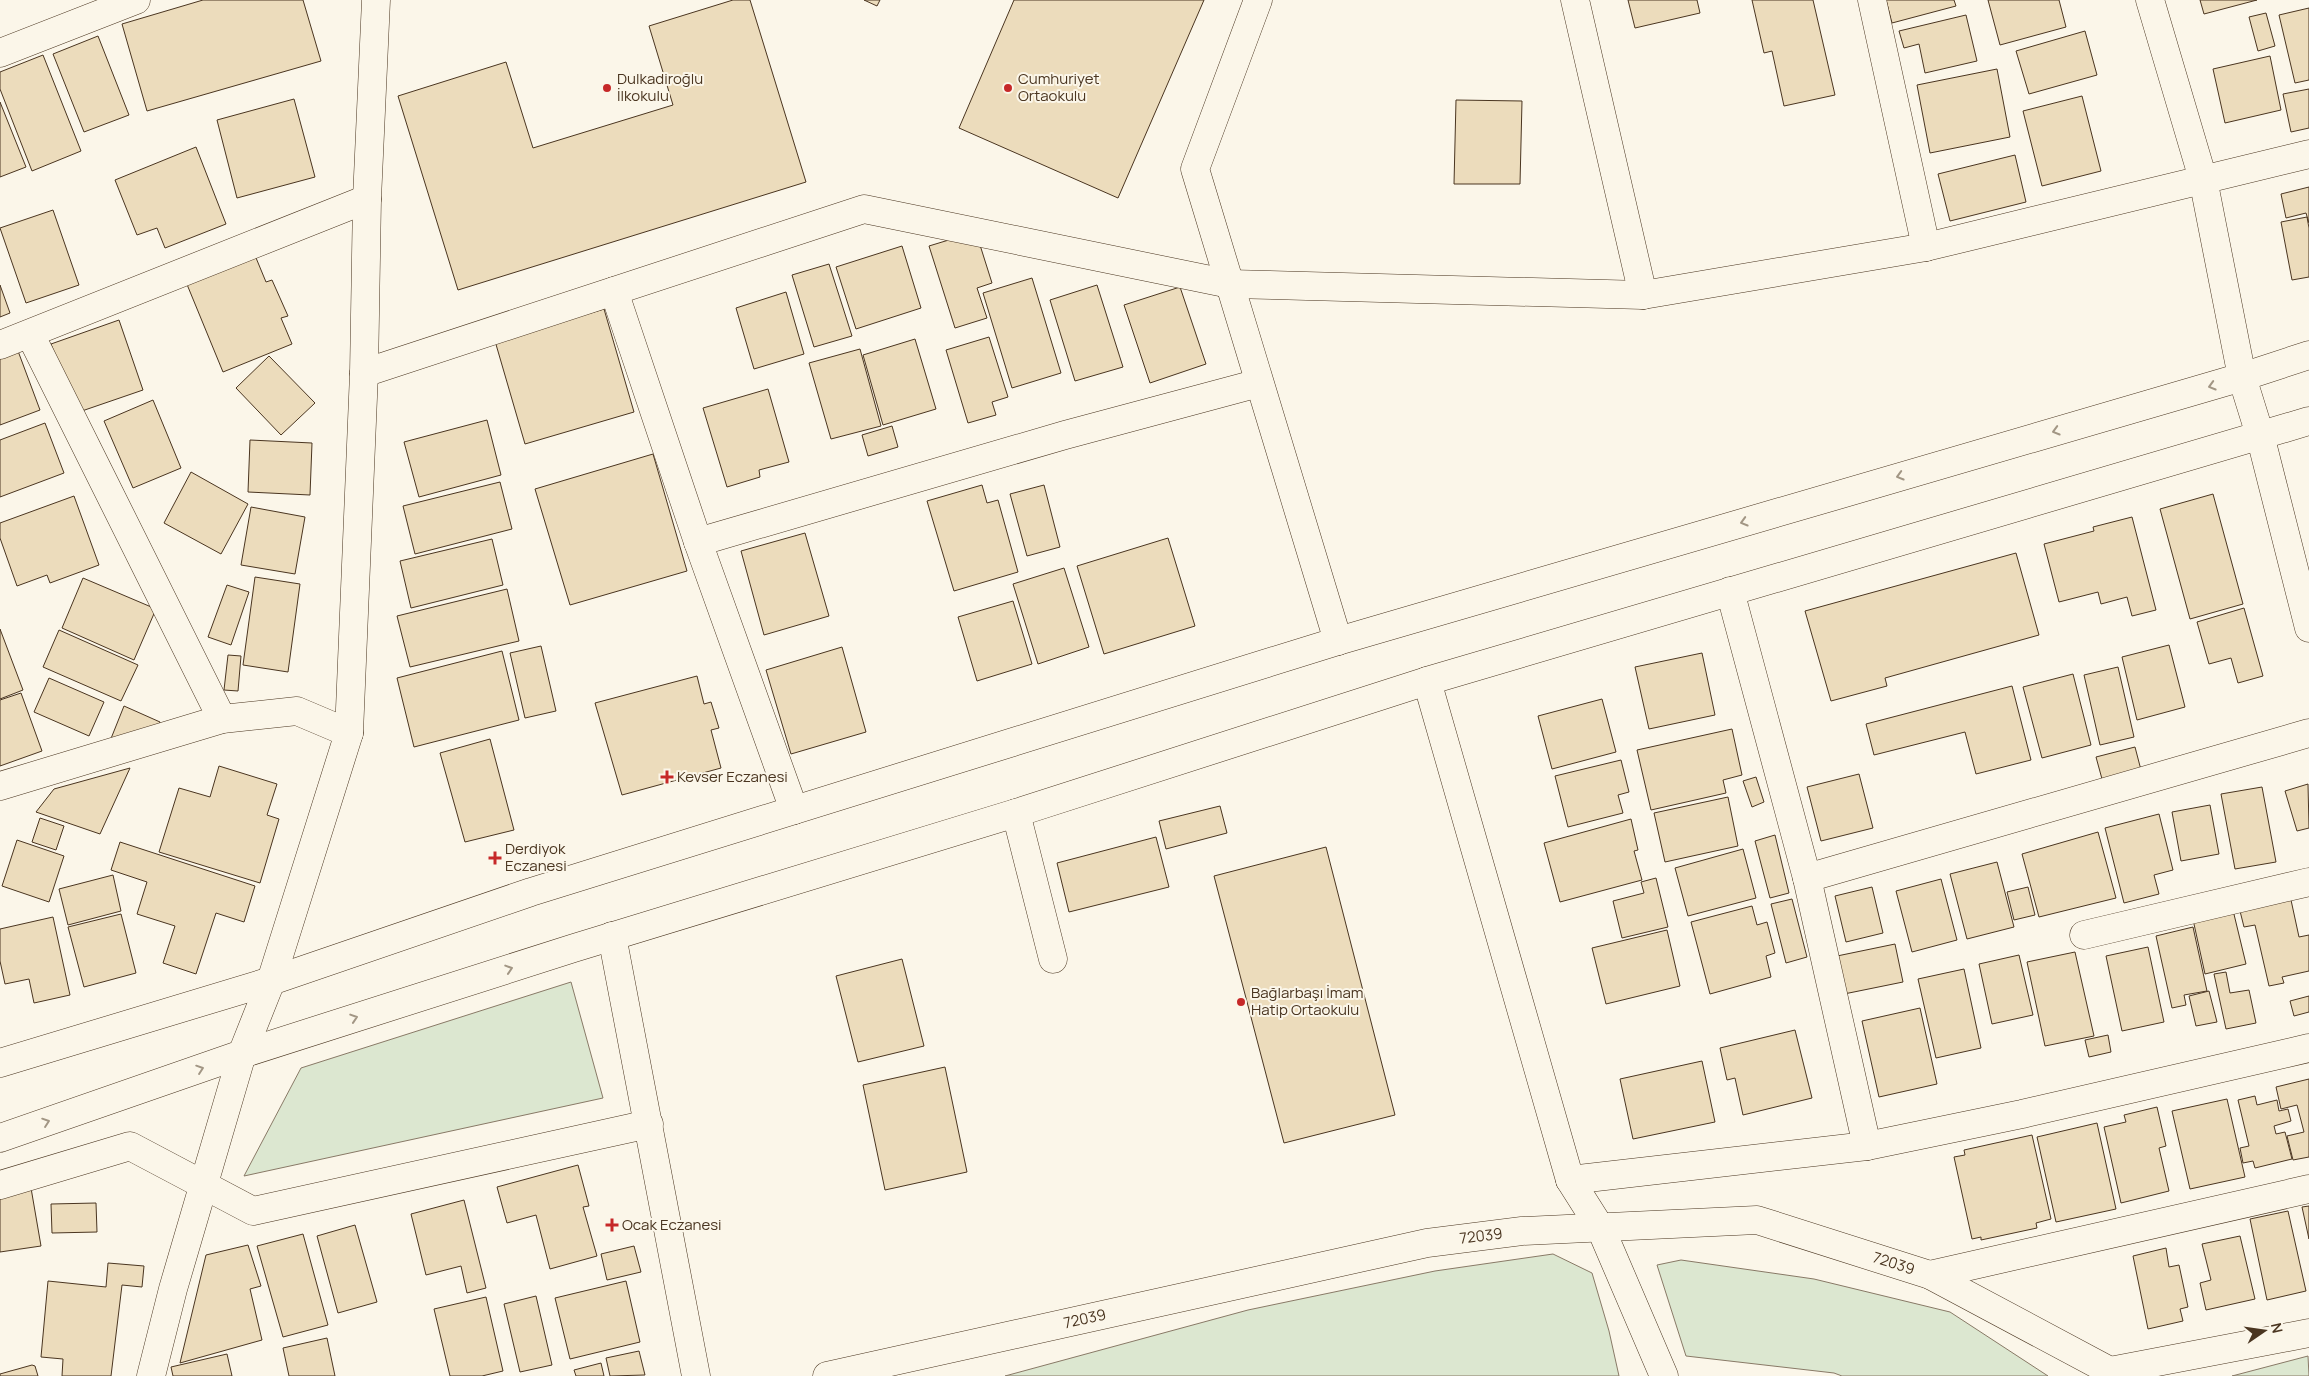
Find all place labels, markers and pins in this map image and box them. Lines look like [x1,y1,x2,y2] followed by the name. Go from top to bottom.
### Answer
[617,68,703,106] place label: Dulkadiroğlu İlkokulu
[1018,68,1099,106] place label: Cumhuriyet Ortaokulu
[601,82,613,94] marker: Dulkadiroğlu İlkokulu
[1002,82,1014,94] marker: Cumhuriyet Ortaokulu
[677,766,788,787] place label: Kevser Eczanesi
[661,771,673,783] marker: Kevser Eczanesi
[505,838,567,876] place label: Derdiyok Eczanesi
[489,852,501,864] marker: Derdiyok Eczanesi
[1251,982,1364,1020] place label: Bağlarbaşı İmam Hatip Ortaokulu
[1235,996,1247,1008] marker: Bağlarbaşı İmam Hatip Ortaokulu
[622,1214,722,1235] place label: Ocak Eczanesi
[606,1219,618,1231] marker: Ocak Eczanesi

